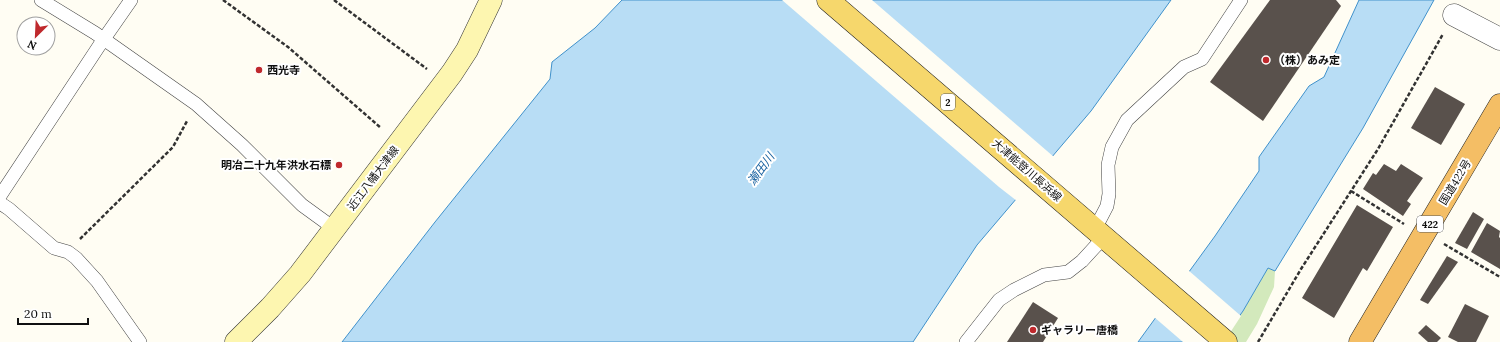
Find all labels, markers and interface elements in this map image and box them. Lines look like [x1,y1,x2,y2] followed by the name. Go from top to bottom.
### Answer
[16,16,56,56] north arrow
[25,37,39,53] text: N
[1274,53,1340,67] place label: （株）あみ定
[1261,55,1271,65] marker: （株）あみ定
[267,63,300,77] place label: 西光寺
[254,65,264,75] marker: 西光寺
[941,94,955,110] road number: 2
[989,136,1065,204] street label: 大津能登川長浜線
[344,143,402,213] street label: 近江八幡大津線
[744,148,778,188] water label: 瀬田川
[1436,157,1474,207] street label: 国道422号
[221,158,331,172] place label: 明冶二十九年洪水石標
[334,160,344,170] marker: 明冶二十九年洪水石標
[1417,216,1443,232] road number: 422
[18,300,88,326] scale bar
[24,306,52,321] text: 20 m
[1041,323,1118,337] place label: ギャラリー唐橋
[1028,325,1038,335] marker: ギャラリー唐橋

